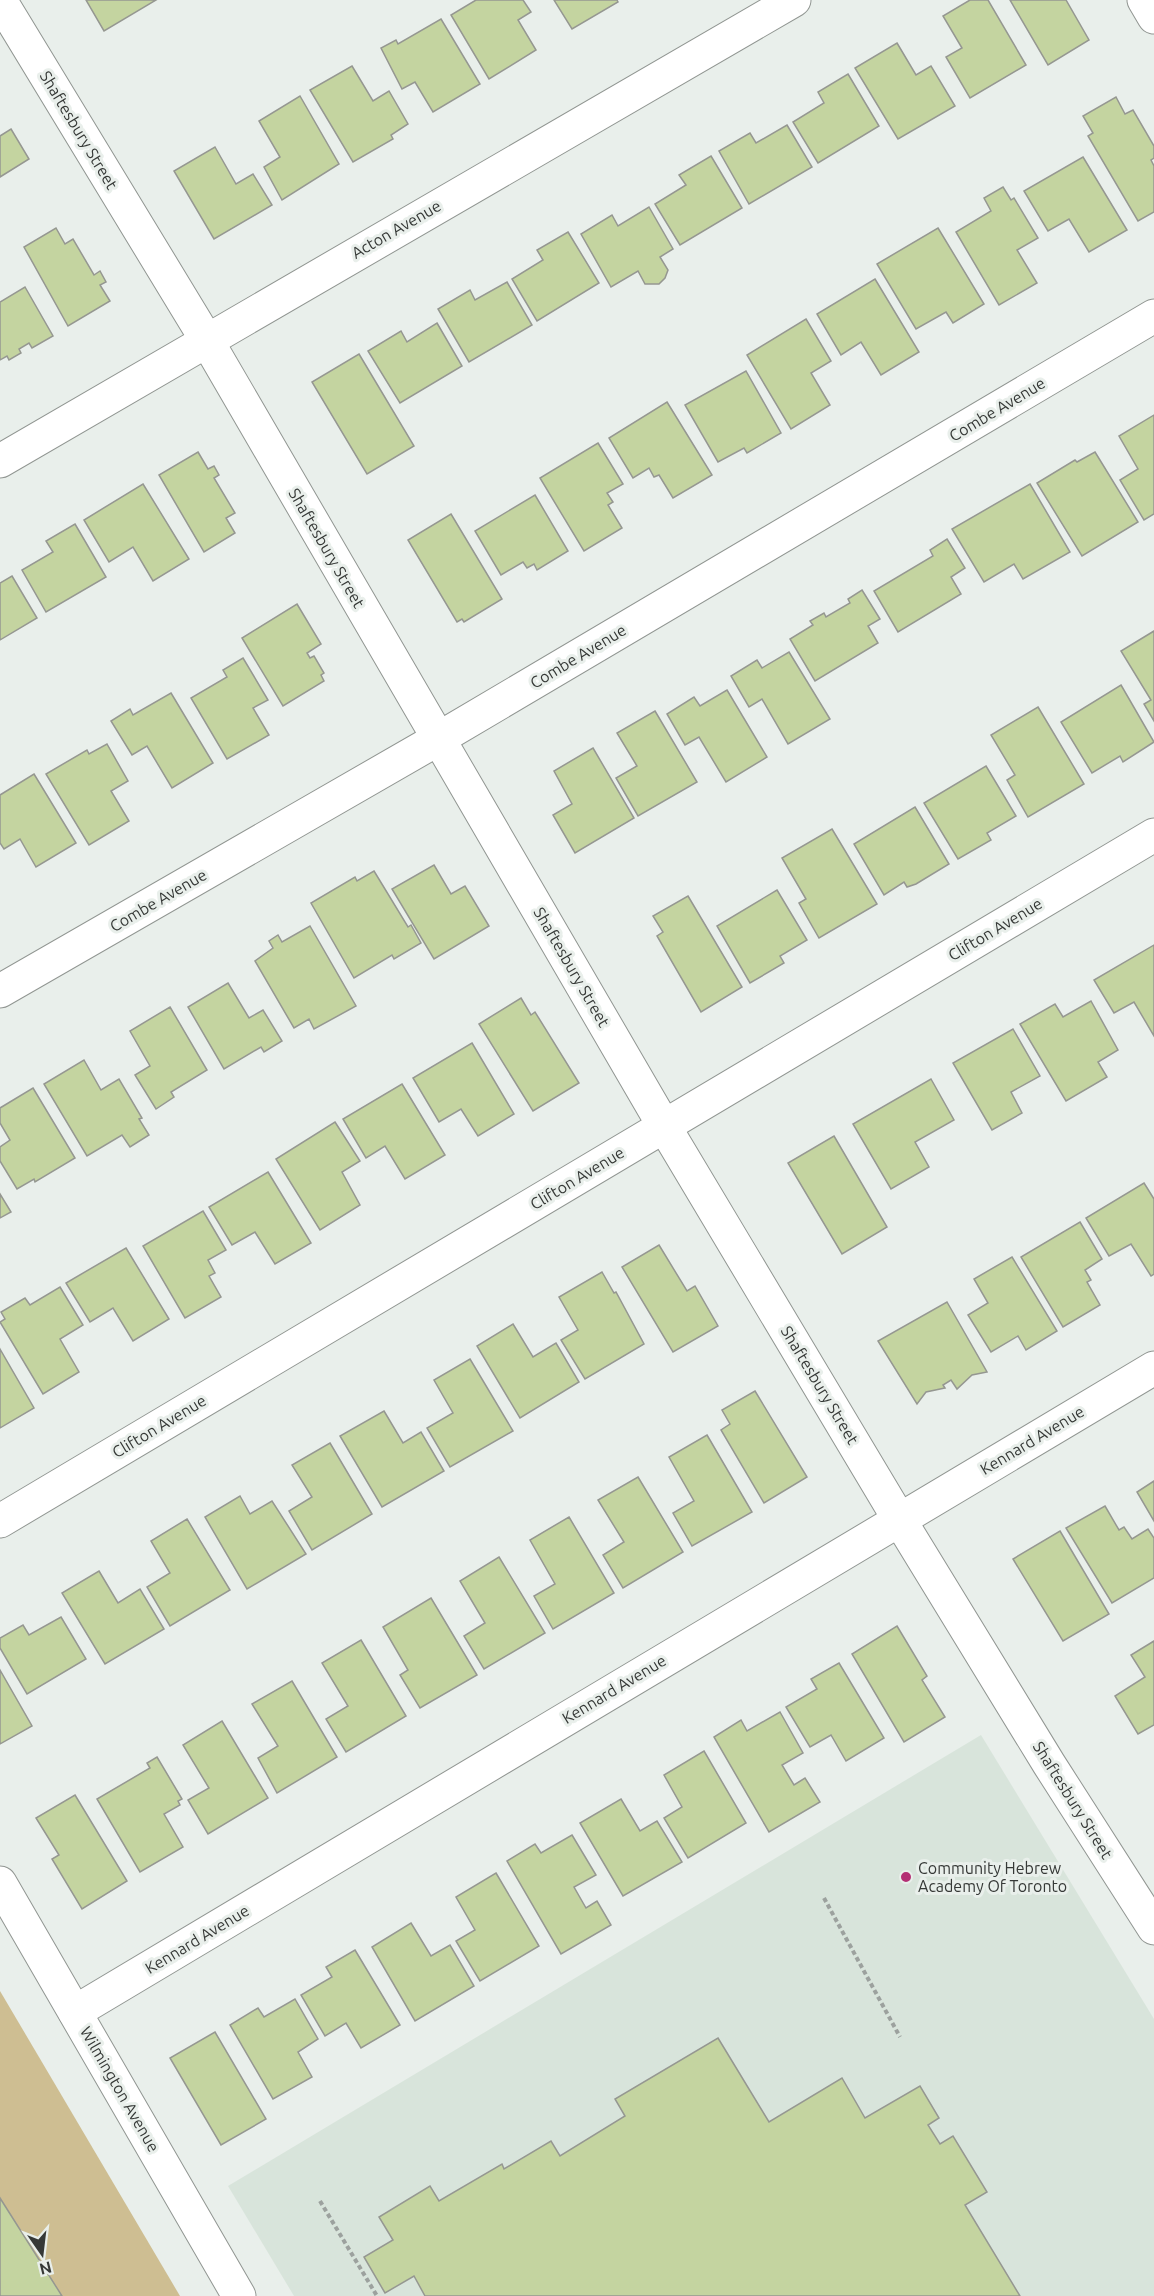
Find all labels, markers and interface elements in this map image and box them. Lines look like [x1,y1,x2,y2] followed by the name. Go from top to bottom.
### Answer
[37,68,122,193] street label: Shaftesbury Street
[348,196,444,262] street label: Acton Avenue
[946,373,1048,445] street label: Combe Avenue
[285,485,369,611] street label: Shaftesbury Street
[527,620,629,692] street label: Combe Avenue
[106,865,210,935] street label: Combe Avenue
[945,894,1045,964] street label: Clifton Avenue
[530,904,614,1030] street label: Shaftesbury Street
[527,1143,627,1213] street label: Clifton Avenue
[778,1323,863,1448] street label: Shaftesbury Street
[109,1391,209,1461] street label: Clifton Avenue
[977,1402,1087,1478] street label: Kennard Avenue
[559,1651,669,1727] street label: Kennard Avenue
[1030,1738,1117,1863] street label: Shaftesbury Street
[918,1859,1067,1895] place label: Community Hebrew Academy Of Toronto
[899,1870,913,1884] marker: Community Hebrew Academy Of Toronto
[142,1901,252,1977] street label: Kennard Avenue
[77,2023,163,2155] street label: Wilmington Avenue
[12,2224,72,2284] north arrow
[38,2258,54,2279] text: N

